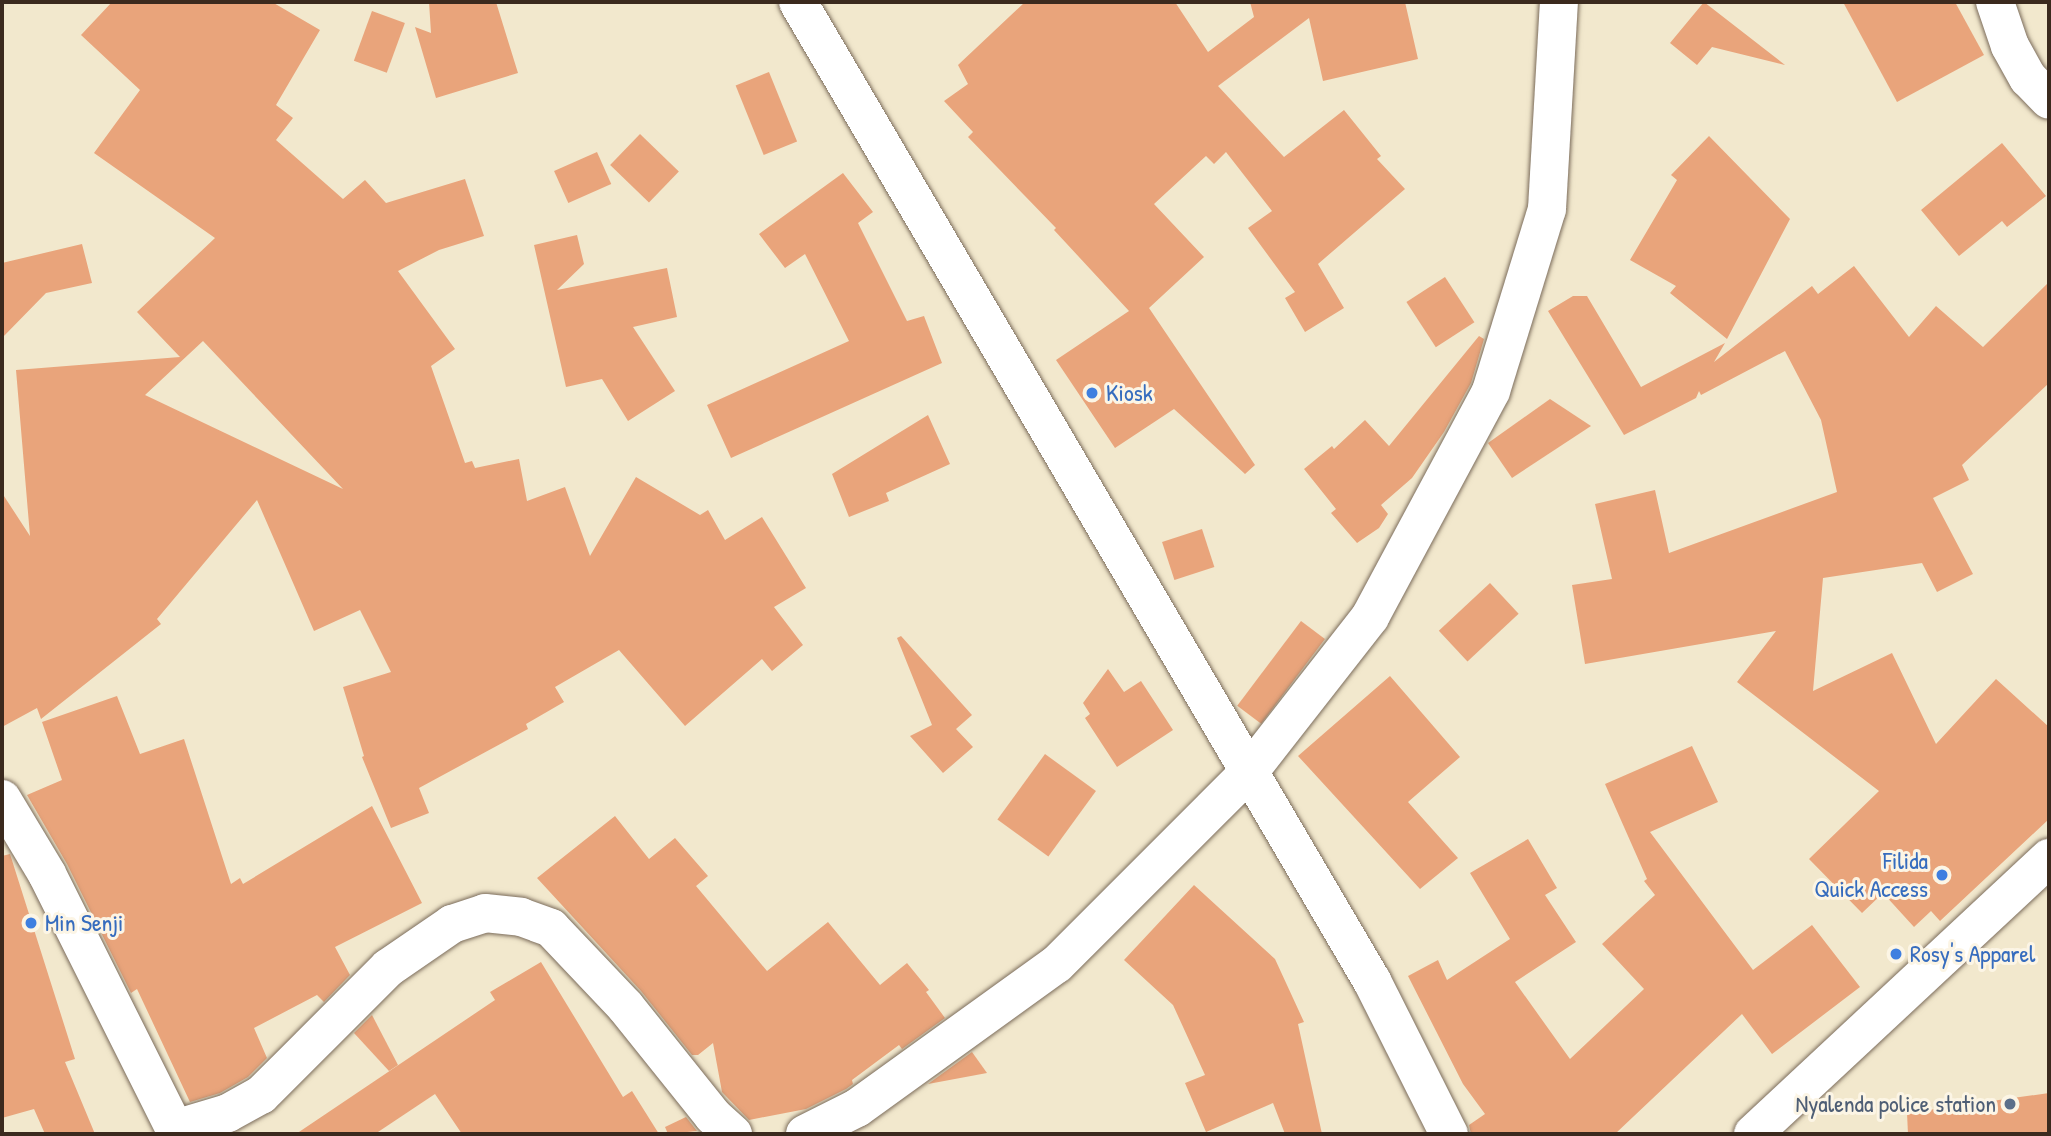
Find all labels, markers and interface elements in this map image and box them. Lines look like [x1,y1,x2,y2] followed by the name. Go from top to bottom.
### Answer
[1106,379,1153,407] place label: Kiosk
[1084,385,1100,401] marker: Kiosk
[1814,847,1928,903] place label: Filida Quick Access
[1934,867,1950,883] marker: Filida Quick Access
[45,909,123,937] place label: Min Senji
[23,915,39,931] marker: Min Senji
[1910,940,2035,968] place label: Rosy's Apparel
[1888,946,1904,962] marker: Rosy's Apparel
[1795,1090,1996,1118] place label: Nyalenda police station
[2002,1096,2018,1112] marker: Nyalenda police station

